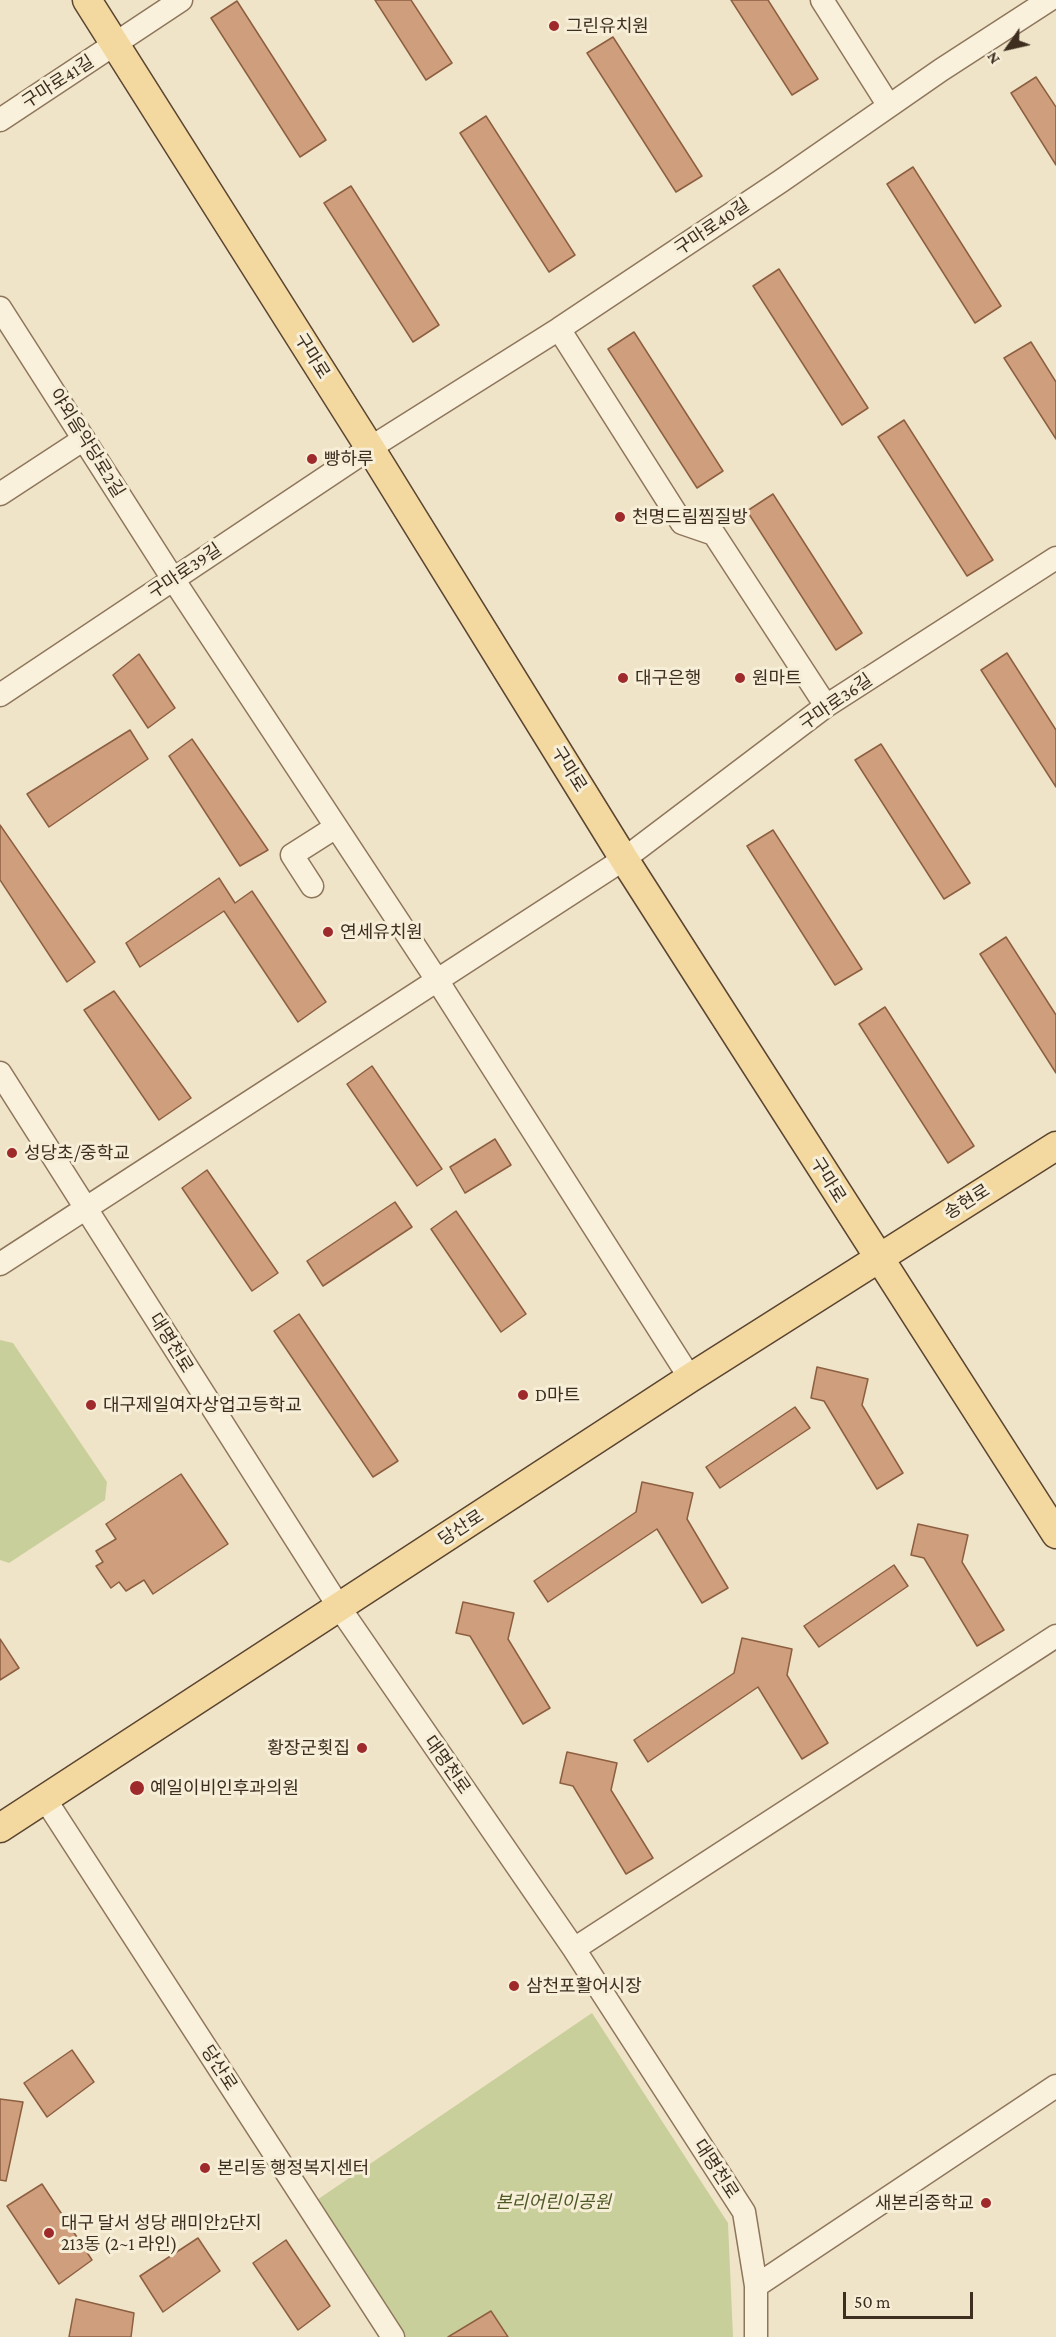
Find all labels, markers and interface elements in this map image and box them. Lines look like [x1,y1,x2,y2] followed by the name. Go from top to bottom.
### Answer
[566,15,649,37] place label: 그린유치원
[978,18,1038,78] north arrow
[547,19,561,33] marker: 그린유치원
[983,49,1003,68] text: N
[18,51,98,113] street label: 구마로41길
[670,194,754,260] street label: 구마로40길
[290,329,334,383] street label: 구마로
[45,384,129,502] street label: 야외음악당로2길
[324,448,374,470] place label: 빵하루
[305,452,319,466] marker: 빵하루
[632,506,748,528] place label: 천명드림찜질방
[613,510,627,524] marker: 천명드림찜질방
[144,539,226,603] street label: 구마로39길
[635,667,701,689] place label: 대구은행
[752,667,802,689] place label: 원마트
[795,669,877,735] street label: 구마로36길
[616,671,630,685] marker: 대구은행
[733,671,747,685] marker: 원마트
[547,742,591,796] street label: 구마로
[340,921,423,943] place label: 연세유치원
[321,925,335,939] marker: 연세유치원
[24,1142,130,1164] place label: 성당초/중학교
[5,1146,19,1160] marker: 성당초/중학교
[806,1153,850,1207] street label: 구마로
[940,1180,994,1224] street label: 송현로
[144,1309,198,1377] street label: 대명천로
[535,1384,580,1406] place label: D마트
[516,1388,530,1402] marker: D마트
[103,1394,302,1416] place label: 대구제일여자상업고등학교
[84,1398,98,1412] marker: 대구제일여자상업고등학교
[434,1505,488,1551] street label: 당산로
[419,1732,475,1798] street label: 대명천로
[267,1737,350,1759] place label: 황장군횟집
[355,1741,369,1755] marker: 황장군횟집
[150,1777,299,1799] place label: 예일이비인후과의원
[128,1779,146,1797] marker: 예일이비인후과의원
[526,1975,642,1997] place label: 삼천포활어시장
[507,1979,521,1993] marker: 삼천포활어시장
[196,2041,242,2095] street label: 당산로
[689,2135,743,2203] street label: 대명천로
[217,2157,369,2179] place label: 본리동 행정복지센터
[198,2161,212,2175] marker: 본리동 행정복지센터
[495,2191,611,2213] park label: 본리어린이공원
[875,2192,974,2214] place label: 새본리중학교
[979,2196,993,2210] marker: 새본리중학교
[61,2212,262,2254] place label: 대구 달서 성당 래미안2단지 213동 (2~1 라인)
[42,2226,56,2240] marker: 대구 달서 성당 래미안2단지 213동 (2~1 라인)
[846,2280,976,2318] scale bar
[854,2292,891,2312] text: 50 m

